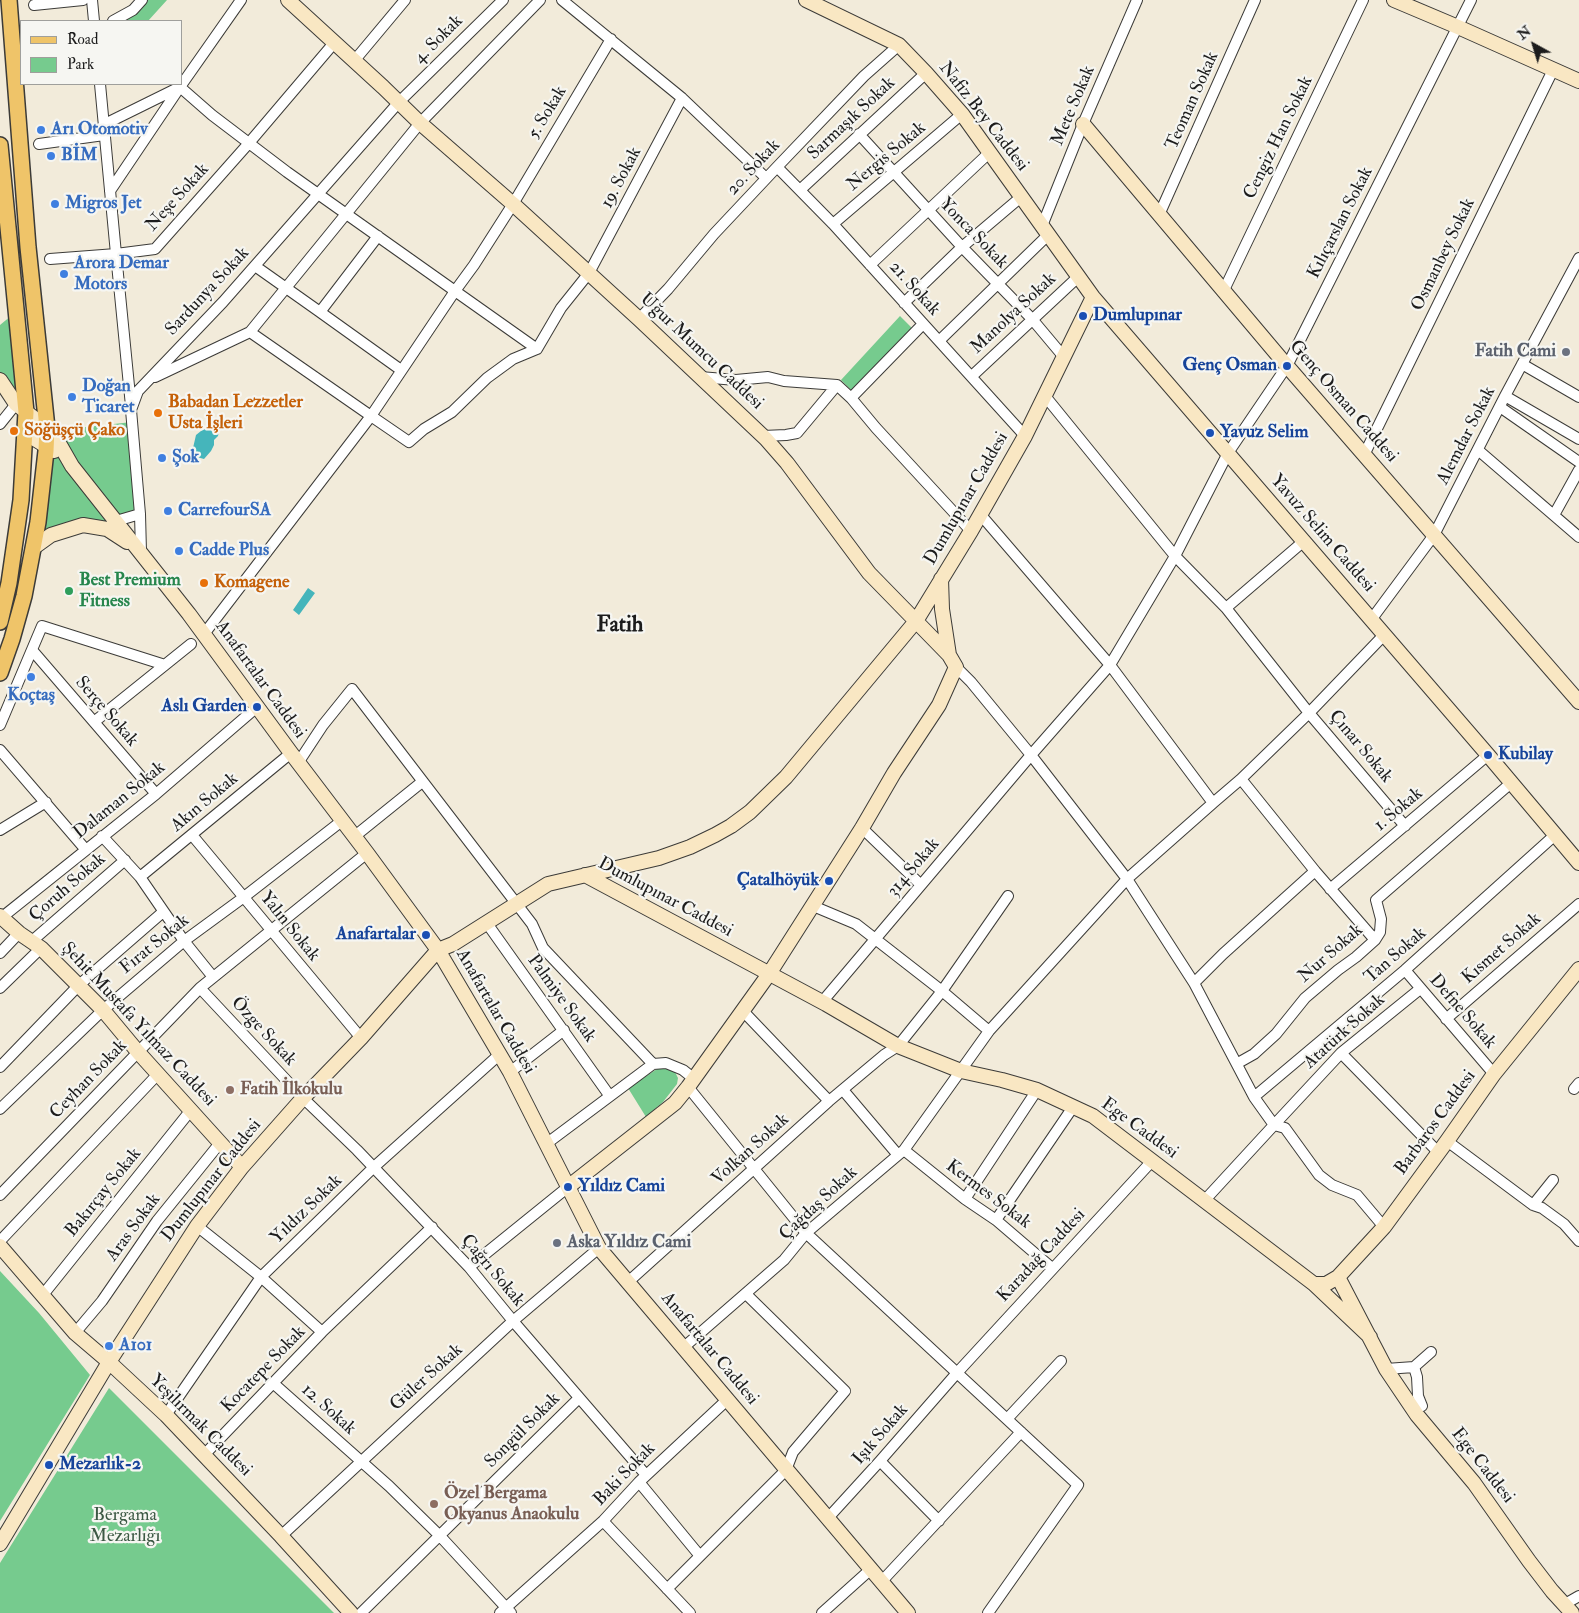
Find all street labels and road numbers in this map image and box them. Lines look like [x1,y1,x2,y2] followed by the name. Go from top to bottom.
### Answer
[410,11,468,69] street label: 4. Sokak
[1162,49,1224,153] street label: Teoman Sokak
[933,58,1033,176] street label: Nafiz Bey Caddesi
[1047,63,1101,149] street label: Mete Sokak
[804,73,900,165] street label: Sarmaşık Sokak
[1240,73,1318,203] street label: Cengiz Han Sokak
[524,83,572,143] street label: 5. Sokak
[843,118,931,196] street label: Nergis Sokak
[723,136,785,200] street label: 20. Sokak
[597,144,647,212] street label: 19. Sokak
[142,160,214,236] street label: Neşe Sokak
[1304,164,1378,282] street label: Kılıçarslan Sokak
[934,194,1012,274] street label: Yonca Sokak
[1407,195,1481,315] street label: Osmanbey Sokak
[161,243,255,341] street label: Sardunya Sokak
[884,257,944,321] street label: 21. Sokak
[967,269,1061,359] street label: Manolya Sokak
[635,289,767,415] street label: Uğur Mumcu Caddesi
[1284,336,1402,468] street label: Genç Osman Caddesi
[1433,383,1501,489] street label: Alemdar Sokak
[920,429,1014,569] street label: Dumlupınar Caddesi
[1265,471,1379,597] street label: Yavuz Selim Caddesi
[210,617,310,743] street label: Anafartalar Caddesi
[70,673,142,751] street label: Serçe Sokak
[1323,706,1397,788] street label: Çınar Sokak
[70,757,170,845] street label: Dalaman Sokak
[167,769,243,837] street label: Akın Sokak
[1370,783,1428,837] street label: 1. Sokak
[883,834,945,902] street label: 314 Sokak
[25,849,111,927] street label: Çoruh Sokak
[594,853,736,943] street label: Dumlupınar Caddesi
[254,888,324,966] street label: Yalın Sokak
[1458,909,1546,989] street label: Kısmet Sokak
[116,911,194,979] street label: Fırat Sokak
[1294,920,1368,988] street label: Nur Sokak
[1361,923,1431,989] street label: Tan Sokak
[56,938,220,1112] street label: Şehit Mustafa Yılmaz Caddesi
[451,946,539,1078] street label: Anafartalar Caddesi
[522,951,600,1047] street label: Palmiye Sokak
[1424,970,1500,1054] street label: Defne Sokak
[1300,990,1390,1074] street label: Atatürk Sokak
[226,993,300,1071] street label: Özge Sokak
[46,1036,132,1124] street label: Ceyhan Sokak
[1391,1066,1481,1180] street label: Barbaros Caddesi
[1096,1094,1182,1164] street label: Ege Caddesi
[708,1110,794,1190] street label: Volkan Sokak
[157,1115,267,1247] street label: Dumlupınar Caddesi
[61,1144,147,1242] street label: Bakırçay Sokak
[941,1156,1035,1234] street label: Kermes Sokak
[776,1162,862,1246] street label: Çağdaş Sokak
[267,1171,347,1249] street label: Yıldız Sokak
[102,1190,166,1266] street label: Aras Sokak
[993,1205,1091,1307] street label: Karadağ Caddesi
[456,1230,528,1312] street label: Çağrı Sokak
[656,1288,762,1410] street label: Anafartalar Caddesi
[217,1322,311,1418] street label: Kocatepe Sokak
[386,1340,468,1416] street label: Güler Sokak
[144,1370,256,1482] street label: Yeşilırmak Caddesi
[296,1380,360,1440] street label: 12. Sokak
[481,1389,565,1473] street label: Songül Sokak
[849,1400,913,1470] street label: Işık Sokak
[1446,1424,1518,1508] street label: Ege Caddesi
[590,1439,660,1511] street label: Baki Sokak

